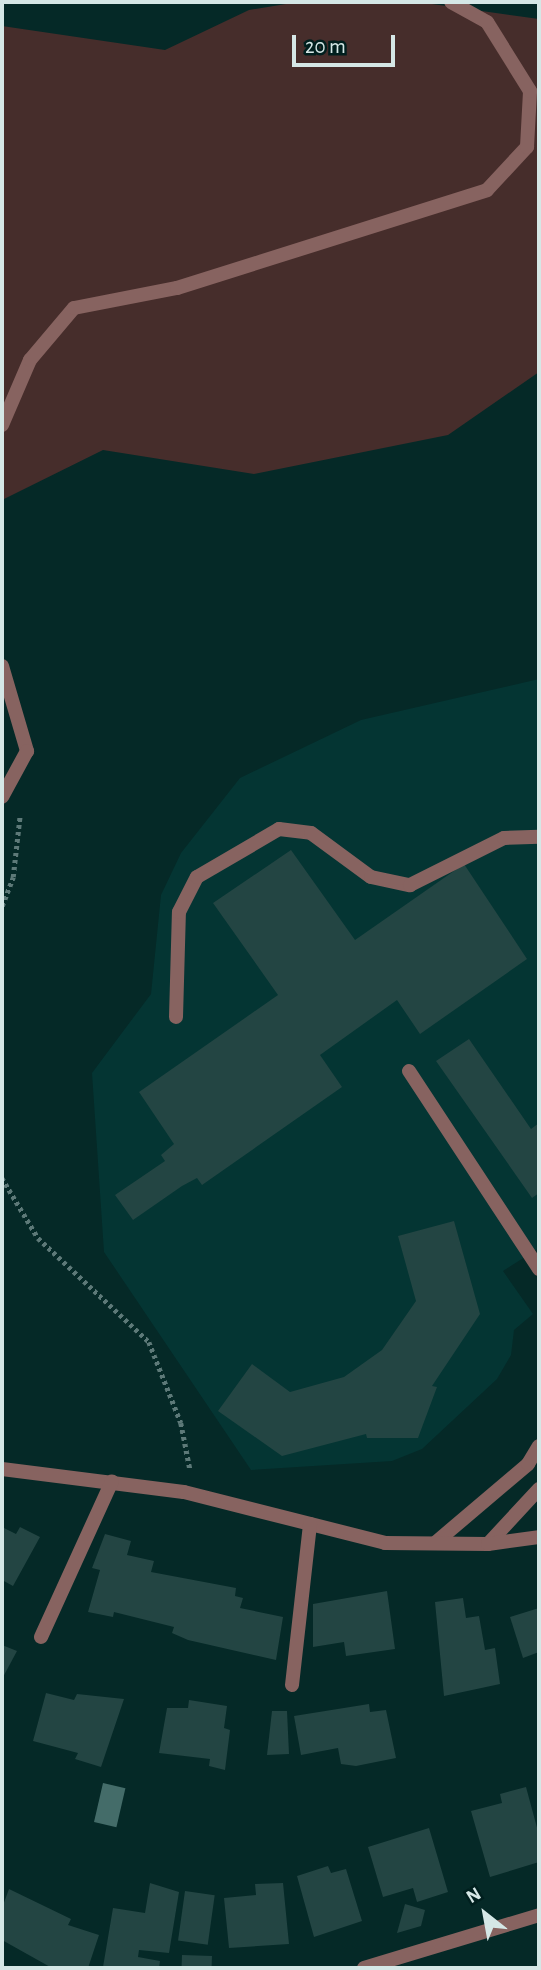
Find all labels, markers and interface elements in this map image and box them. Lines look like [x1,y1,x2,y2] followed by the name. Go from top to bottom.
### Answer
[296,21,399,65] scale bar
[305,36,346,57] text: 20 m
[450,1879,520,1949] north arrow
[463,1884,484,1907] text: N

